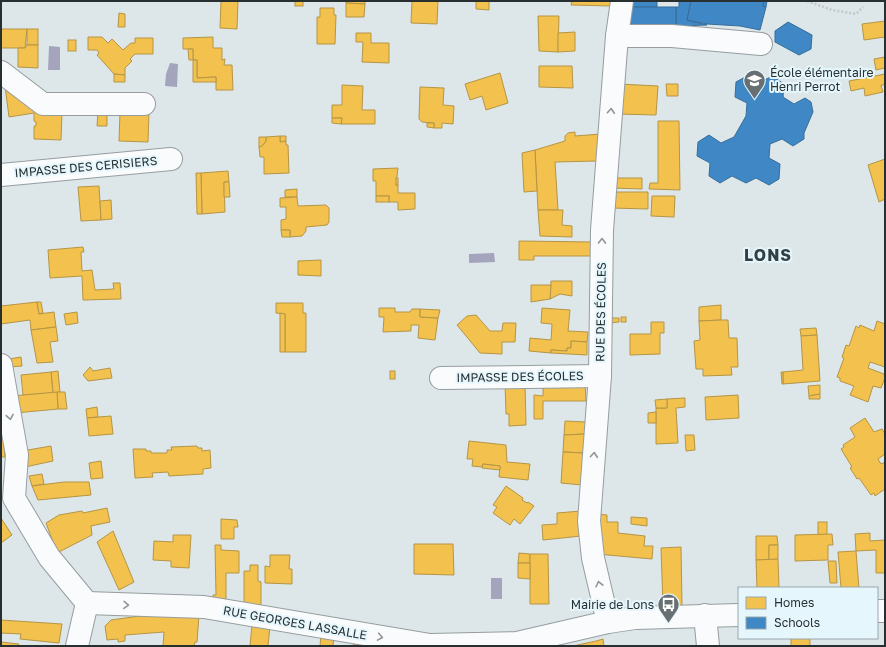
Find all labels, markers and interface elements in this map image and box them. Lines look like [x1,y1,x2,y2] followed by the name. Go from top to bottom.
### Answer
[770,65,873,94] place label: École élémentaire Henri Perrot
[742,67,768,100] school or university icon: École élémentaire Henri Perrot
[607,108,616,114] one-way arrow
[14,153,158,180] street label: IMPASSE DES CERISIERS
[598,238,606,244] one-way arrow
[744,245,792,265] district label: LONS
[592,262,609,362] street label: RUE DES ÉCOLES
[456,368,584,385] street label: IMPASSE DES ÉCOLES
[5,414,14,420] one-way arrow
[589,452,598,458] one-way arrow
[596,580,604,587] one-way arrow
[738,587,878,639] legend
[656,592,682,625] bus stop icon: Mairie de Lons
[774,595,814,610] text: Homes
[571,597,654,612] place label: Mairie de Lons
[123,601,129,609] one-way arrow
[222,602,368,643] street label: RUE GEORGES LASSALLE
[774,615,820,630] text: Schools
[377,632,383,641] one-way arrow

